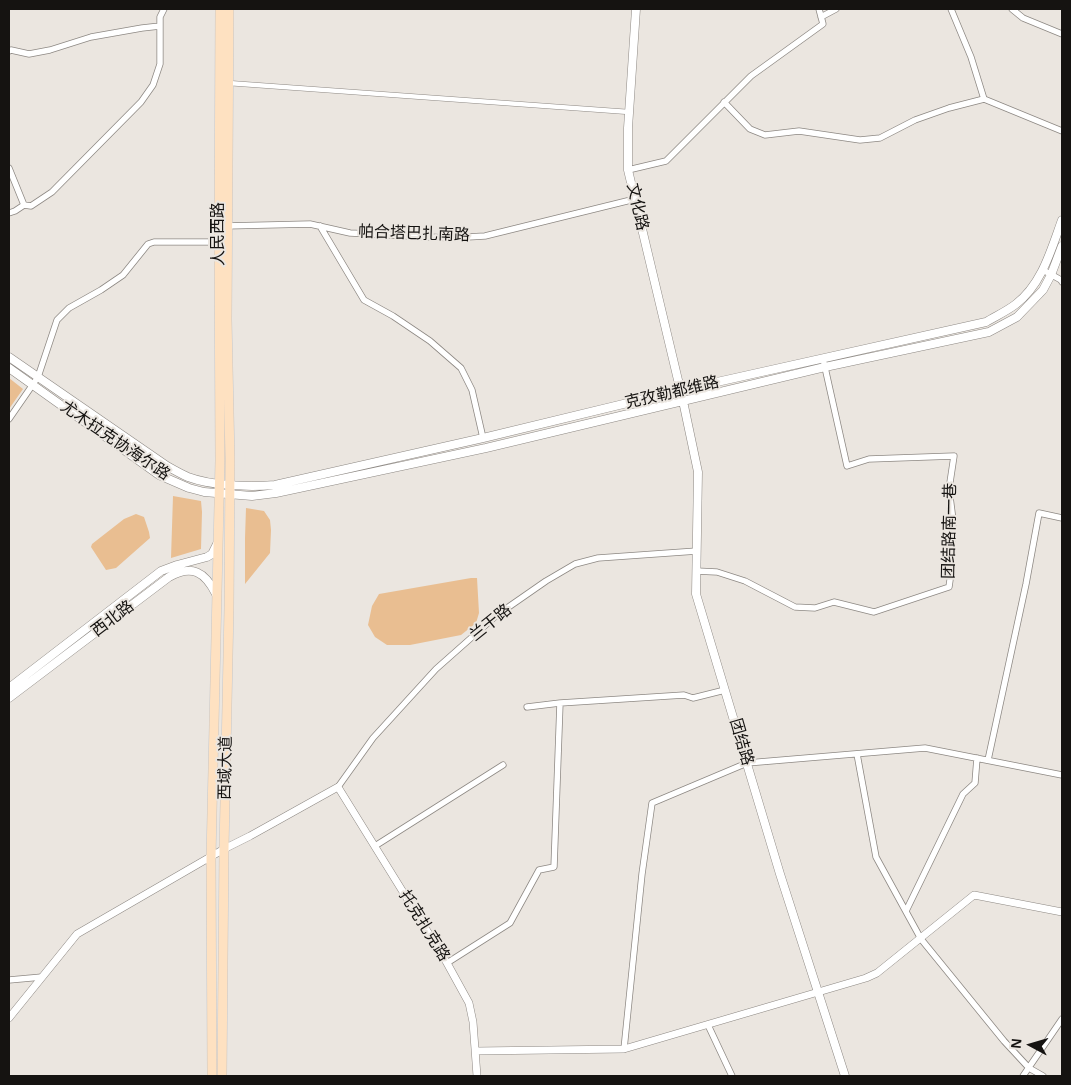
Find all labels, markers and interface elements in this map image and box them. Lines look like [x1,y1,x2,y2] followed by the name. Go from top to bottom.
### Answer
[622,181,652,233] street label: 文化路
[209,202,229,266] street label: 人民西路
[358,222,470,246] street label: 帕合塔巴扎南路
[623,373,721,413] street label: 克孜勒都维路
[57,397,173,485] street label: 尤木拉克协海尔路
[940,483,960,579] street label: 团结路南一巷
[88,597,138,641] street label: 西北路
[466,600,516,646] street label: 兰干路
[725,716,757,768] street label: 团结路
[216,736,236,800] street label: 西域大道
[395,887,453,965] street label: 托克扎克路
[1006,1020,1056,1070] north arrow
[1008,1038,1025,1049] text: N

